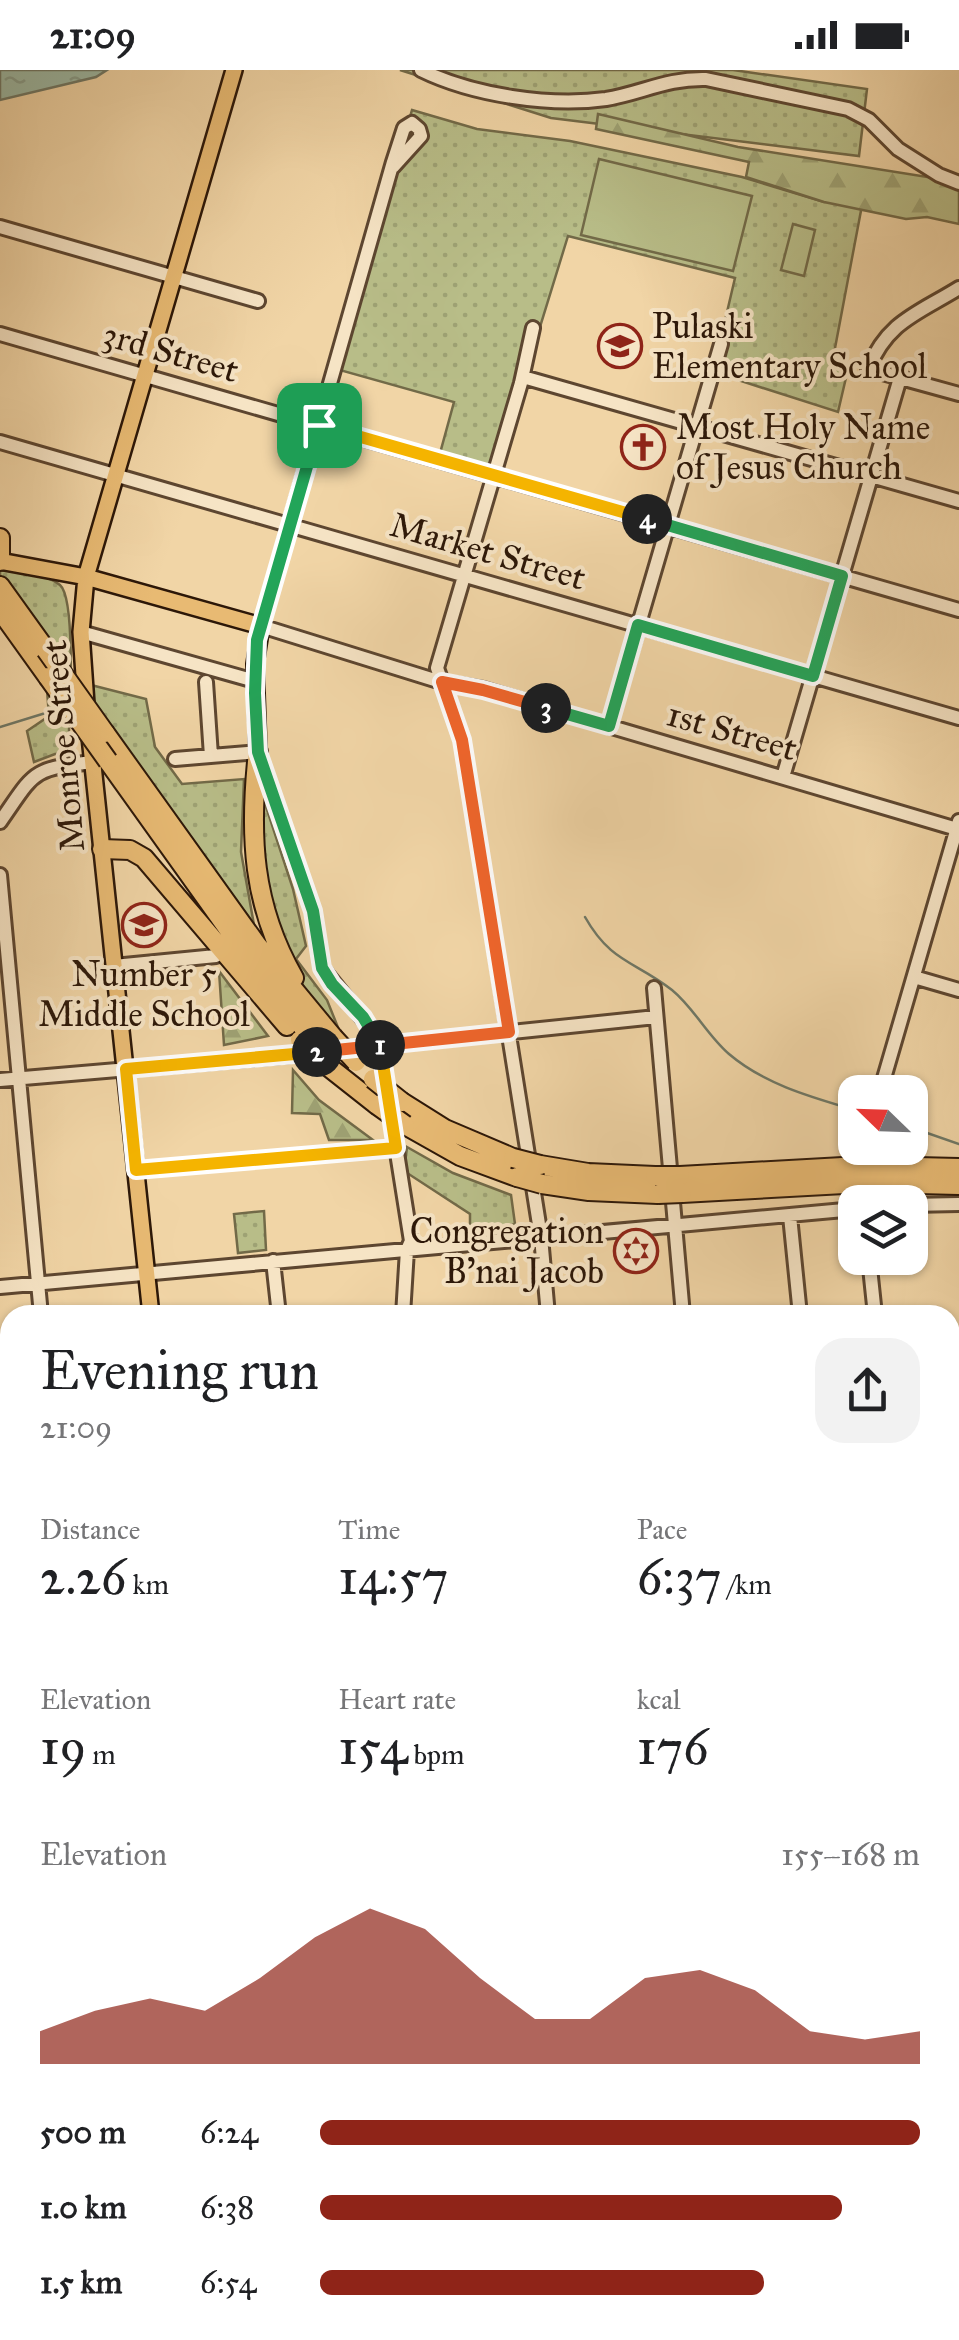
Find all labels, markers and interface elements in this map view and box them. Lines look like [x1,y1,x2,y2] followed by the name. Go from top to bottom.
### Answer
[50,12,136,58] text: 21:09
[652,305,928,388] place label: Pulaski Elementary School
[98,313,244,392] street label: 3rd Street
[597,323,643,369] school or university icon: Pulaski Elementary School
[277,383,362,468] pin
[292,398,347,453] icon: arrive
[676,406,930,489] place label: Most Holy Name of Jesus Church
[620,424,666,470] church icon: Most Holy Name of Jesus Church
[622,494,672,544] pin: 4
[639,501,655,536] text: 4
[385,503,590,600] street label: Market Street
[33,638,94,854] street label: Monroe Street
[521,683,571,733] pin: 3
[540,690,552,725] text: 3
[662,692,802,771] street label: 1st Street
[121,902,167,948] school or university icon: Number 5 Middle School
[38,953,250,1036] place label: Number 5 Middle School
[355,1020,405,1070] pin: 1
[292,1027,342,1077] pin: 2
[374,1027,386,1062] text: 1
[310,1034,324,1069] text: 2
[838,1075,928,1165] north arrow
[838,1075,928,1275] map controls
[838,1185,928,1275] button: layers
[410,1210,604,1293] place label: Congregation B'nai Jacob
[613,1228,659,1274] synagogue icon: Congregation B'nai Jacob
[40,1337,319,1404] text: Evening run
[815,1338,920,1443] button: share
[40,1408,112,1447] text: 21:09
[40,1512,140,1547] text: Distance
[338,1512,400,1547] text: Time
[637,1512,687,1547] text: Pace
[40,1547,126,1608] text: 2.26
[338,1547,448,1608] text: 14:57
[637,1547,722,1608] text: 6:37
[126,1567,169,1602] text: km
[722,1567,772,1602] text: /km
[40,1682,151,1717] text: Elevation
[338,1682,456,1717] text: Heart rate
[637,1682,681,1717] text: kcal
[40,1717,86,1778] text: 19
[338,1717,408,1778] text: 154
[637,1717,709,1778] text: 176
[86,1737,116,1772] text: m
[408,1737,465,1772] text: bpm
[40,1835,167,1874] text: Elevation
[781,1835,920,1874] text: 155–168 m
[40,2113,126,2152] text: 500 m
[200,2113,258,2152] text: 6:24
[40,2188,127,2227] text: 1.0 km
[200,2188,254,2227] text: 6:38
[40,2263,122,2302] text: 1.5 km
[200,2263,256,2302] text: 6:54

